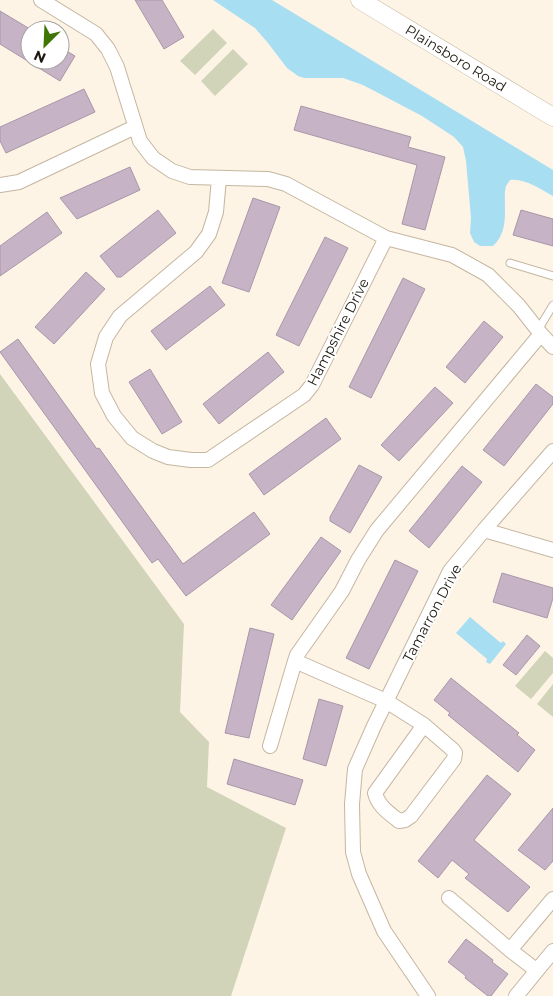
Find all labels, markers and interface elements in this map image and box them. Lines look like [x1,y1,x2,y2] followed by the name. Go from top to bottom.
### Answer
[20,20,70,70] north arrow
[402,21,510,96] street label: Plainsboro Road
[31,46,49,67] text: N
[303,275,373,389] street label: Hampshire Drive
[399,561,465,665] street label: Tamarron Drive

